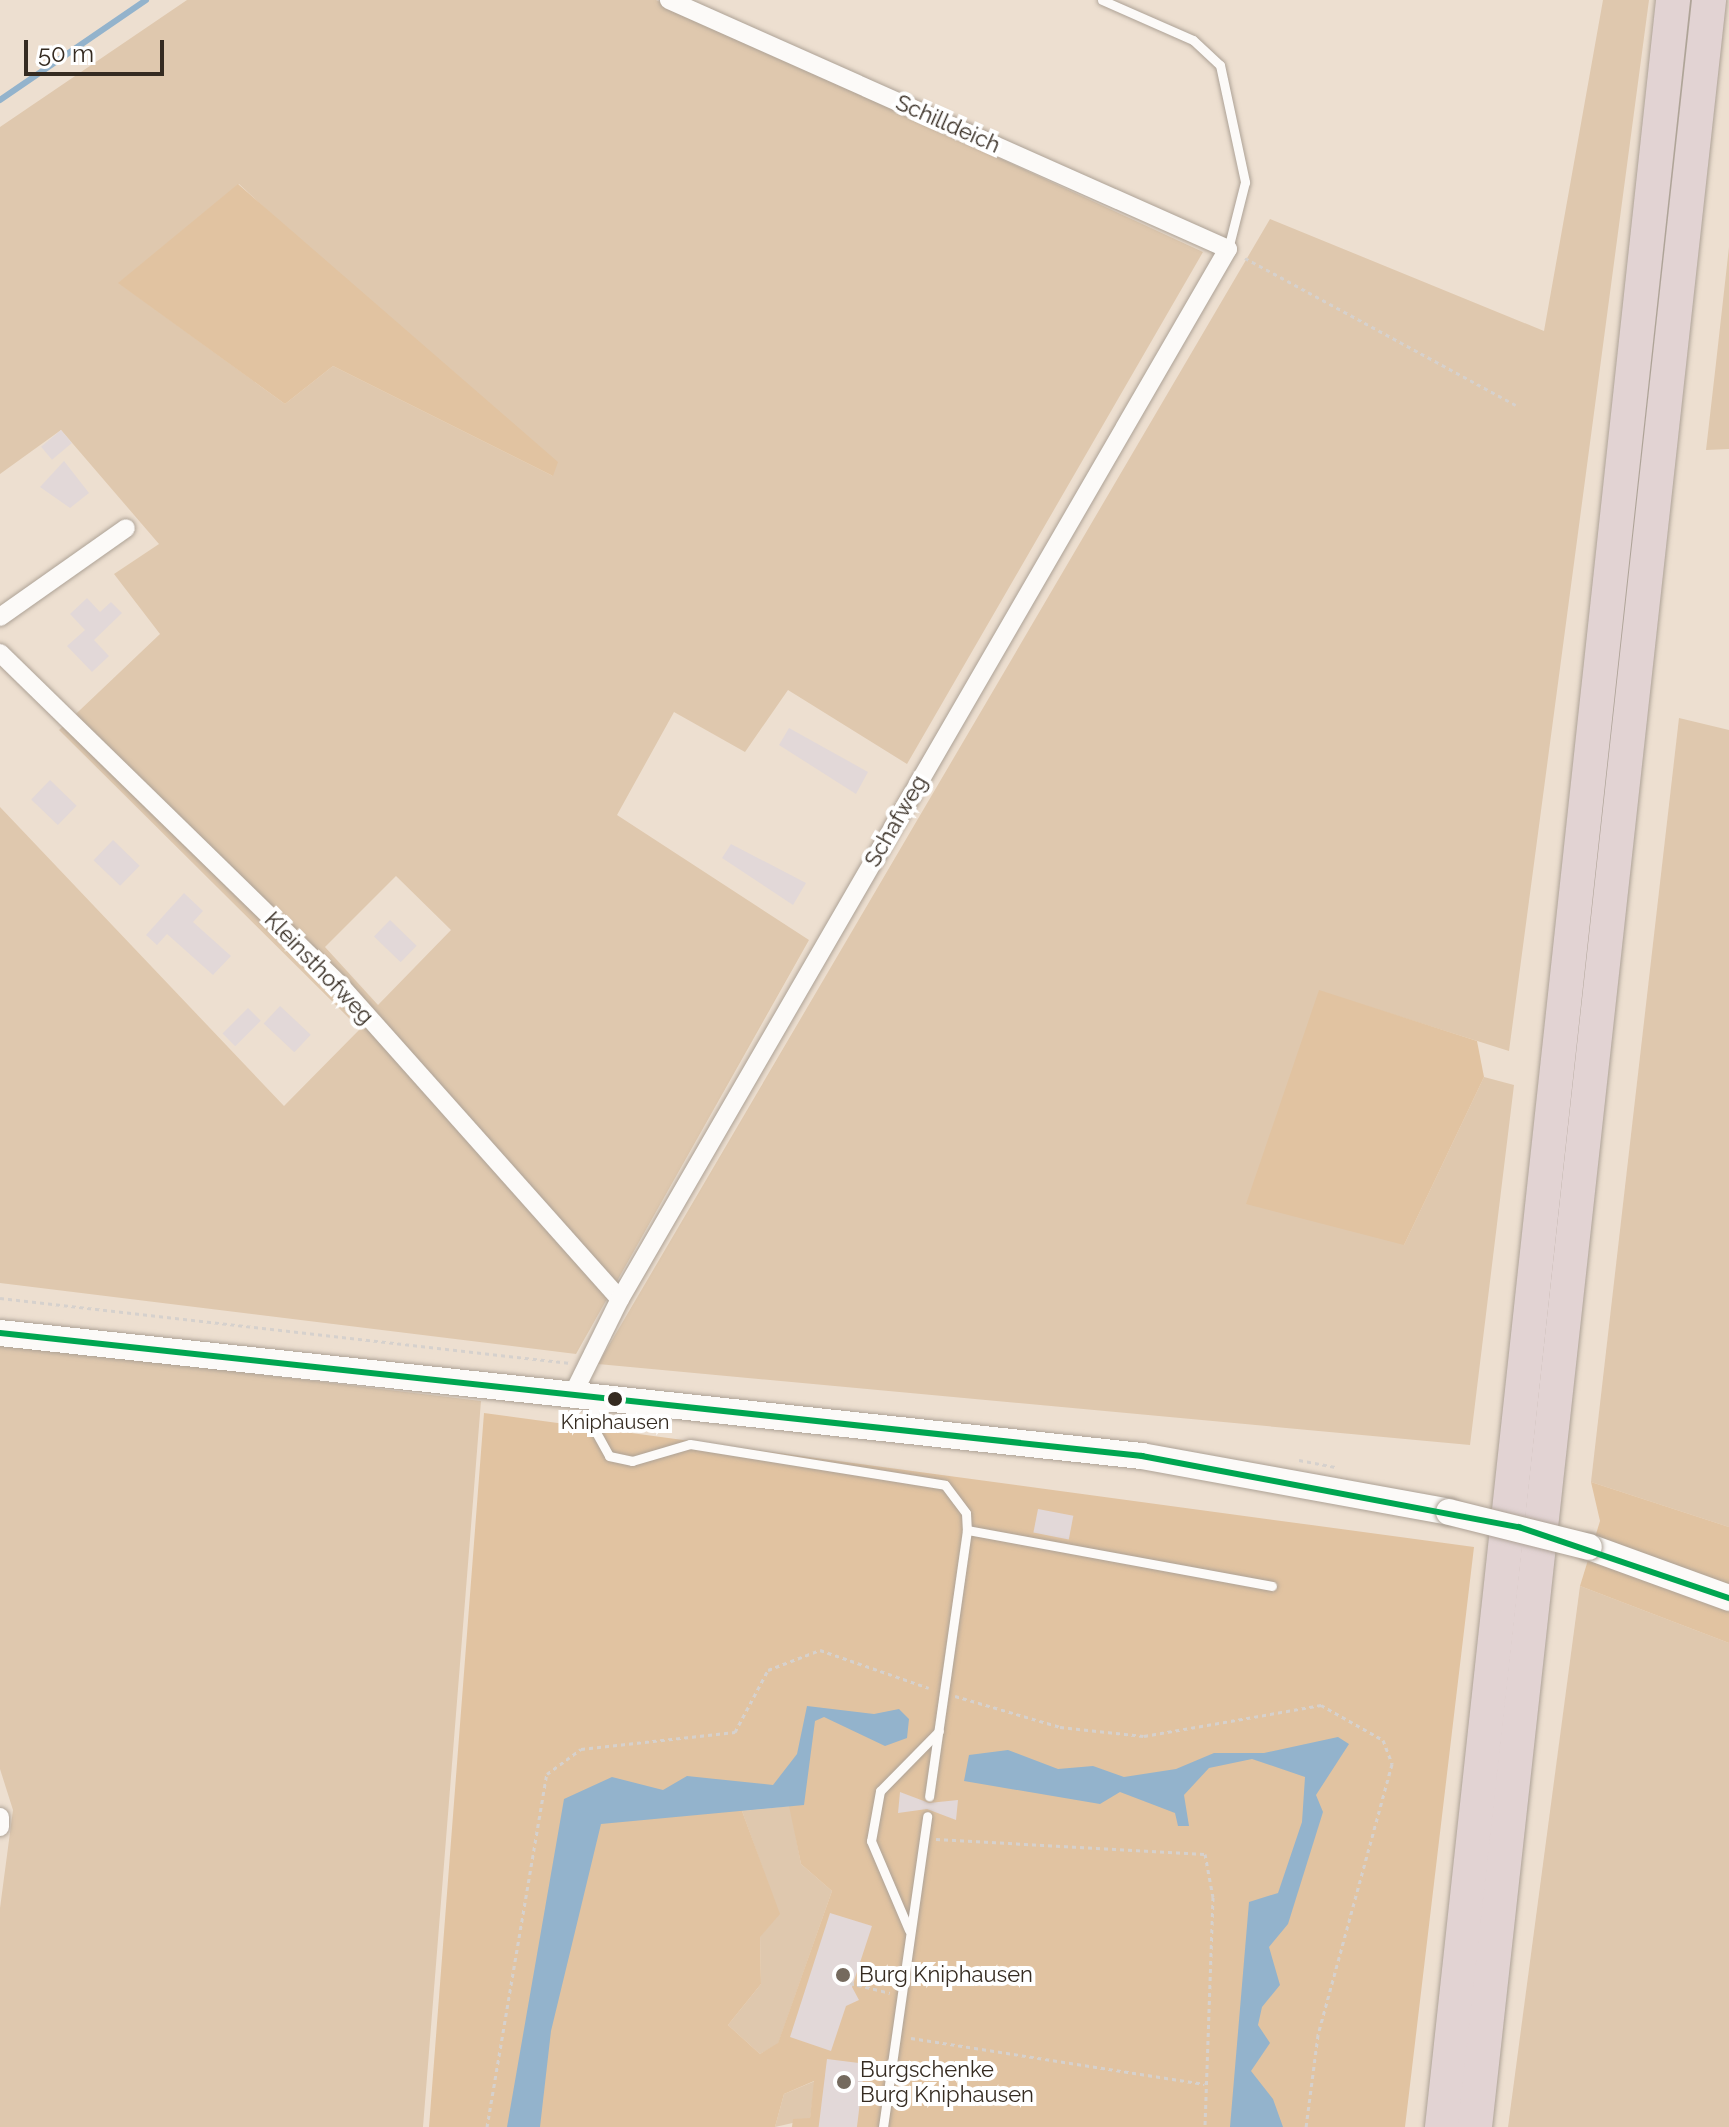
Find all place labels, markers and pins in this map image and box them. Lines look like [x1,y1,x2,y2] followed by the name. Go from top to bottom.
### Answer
[607,1391,623,1407] marker: Kniphausen
[561,1410,669,1434] place label: Kniphausen
[859,1962,1033,1988] place label: Burg Kniphausen
[834,1966,852,1984] marker: Burg Kniphausen
[860,2056,1034,2108] place label: Burgschenke Burg Kniphausen
[835,2073,853,2091] marker: Burgschenke Burg Kniphausen

